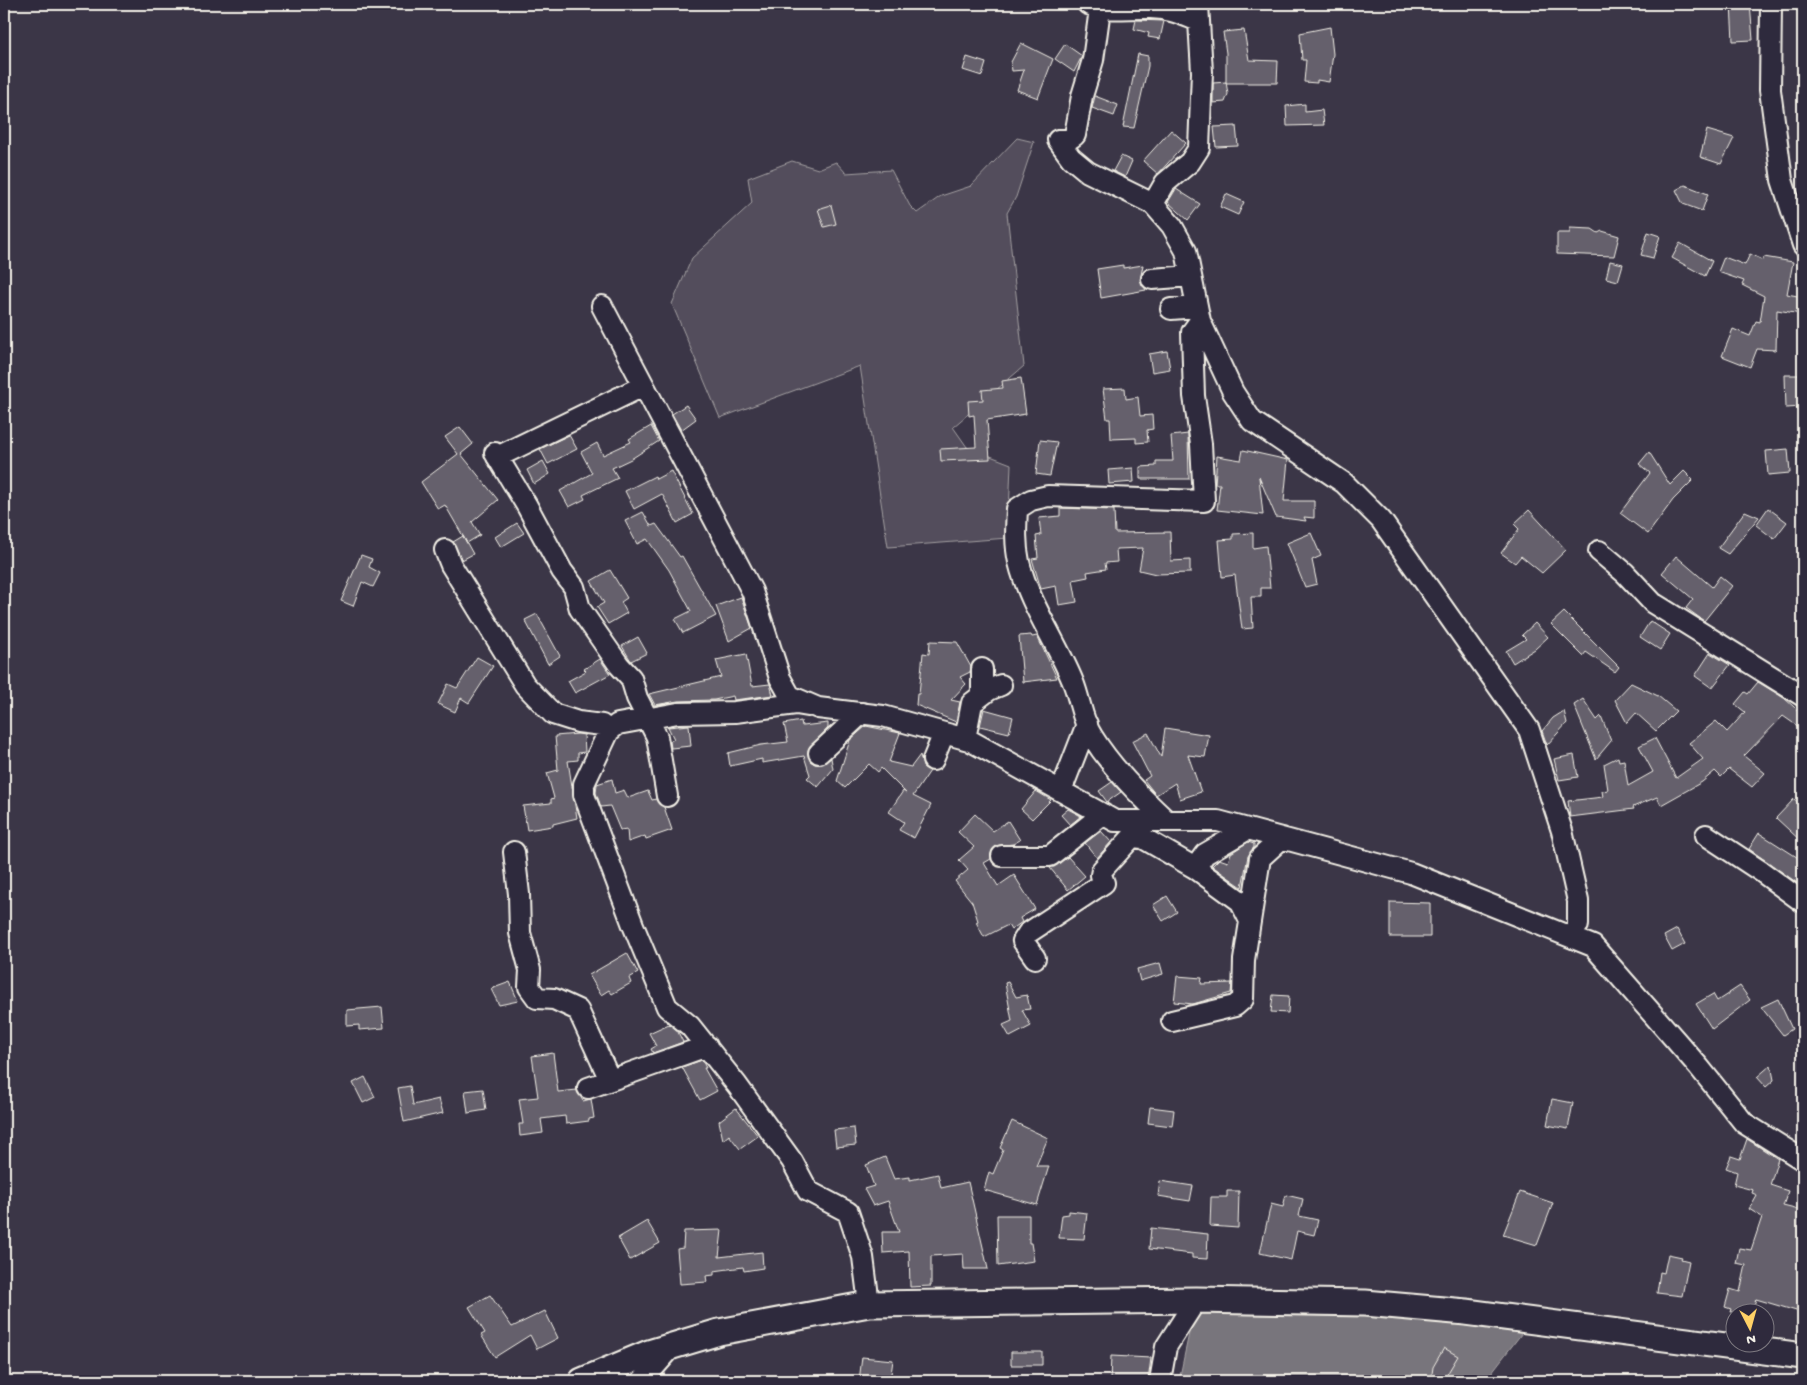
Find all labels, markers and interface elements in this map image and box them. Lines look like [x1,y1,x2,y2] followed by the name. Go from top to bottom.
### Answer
[1724,1302,1774,1352] north arrow
[1746,1330,1757,1347] text: N

